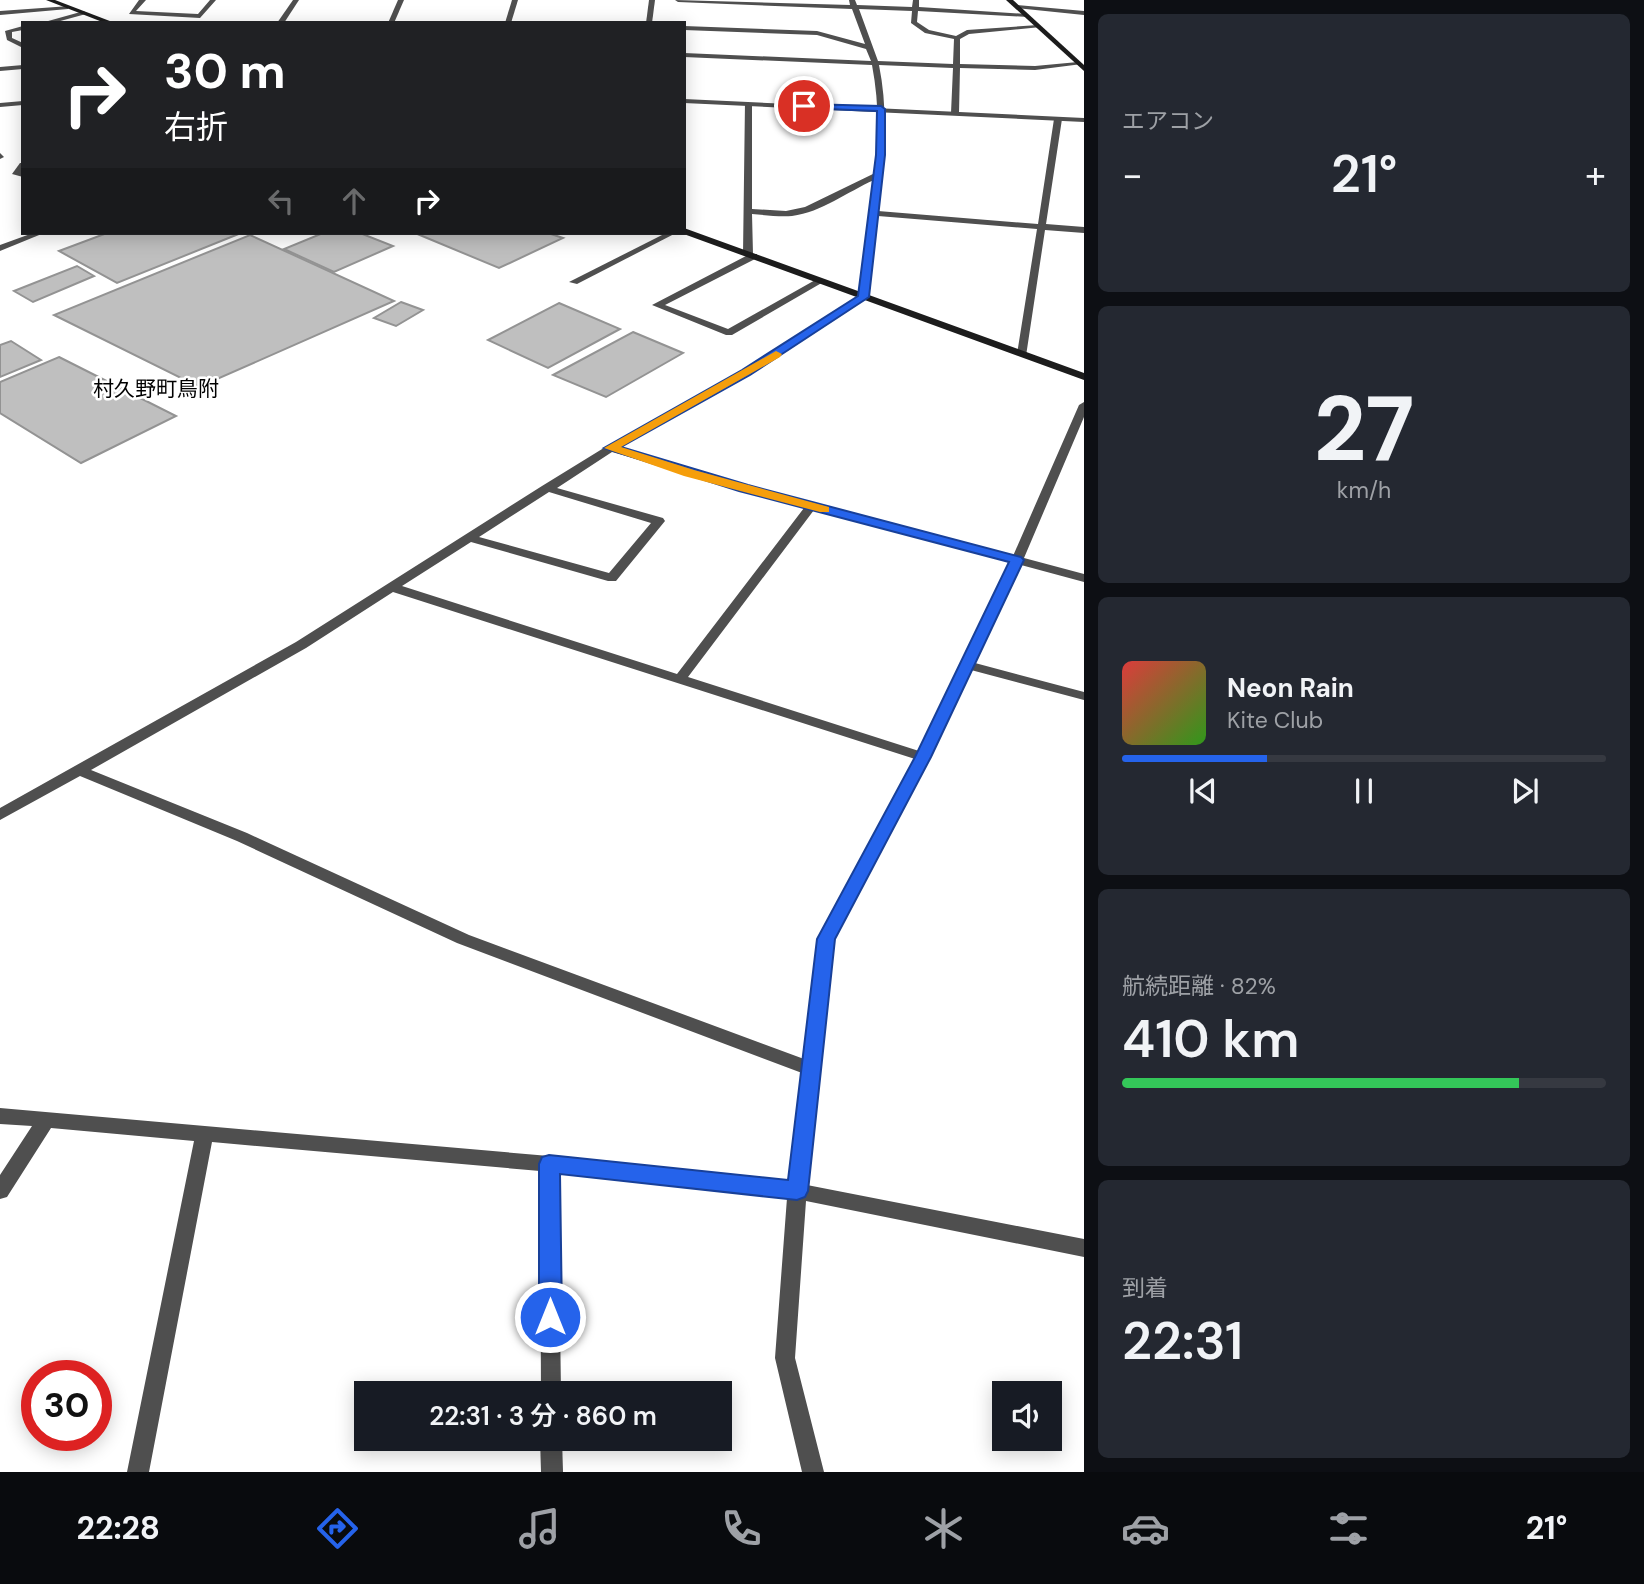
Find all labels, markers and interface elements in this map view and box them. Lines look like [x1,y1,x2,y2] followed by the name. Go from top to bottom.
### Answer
[164,39,286,103] text: 30 m
[49,49,140,140] icon: right
[774,76,834,136] pin
[785,87,823,125] icon: arrive
[164,106,228,148] text: 右折
[1122,106,1214,136] text: エアコン
[1331,140,1397,208] text: 21°
[1122,150,1143,200] text: −
[1585,150,1606,200] text: +
[262,182,300,220] icon: left
[335,182,373,220] icon: ahead
[408,182,446,220] icon: right
[1314,370,1414,488] text: 27
[93,375,219,403] district label: 村久野町鳥附
[1337,475,1391,505] text: km/h
[1227,671,1354,705] text: Neon Rain
[1227,705,1323,735] text: Kite Club
[1184,772,1222,810] icon: previous
[1345,772,1383,810] icon: pause
[1506,772,1544,810] icon: next
[1122,971,1276,1001] text: 航続距離 · 82%
[1122,1005,1299,1073] text: 410 km
[1122,1273,1168,1303] text: 到着
[513,1280,587,1354] position arrow
[1122,1307,1243,1375] text: 22:31
[21,1360,112,1451] speed limit sign: 30
[992,1381,1062,1451] map controls
[992,1381,1062,1451] button: sound
[429,1399,657,1433] text: 22:31 · 3 分 · 860 m
[313,1504,362,1553] icon: directions
[515,1504,564,1553] icon: music
[717,1504,766,1553] icon: phone
[919,1504,968,1553] icon: climate
[1121,1504,1170,1553] icon: car
[1324,1504,1373,1553] icon: filters
[77,1507,160,1549] text: 22:28
[1526,1507,1567,1549] text: 21°

